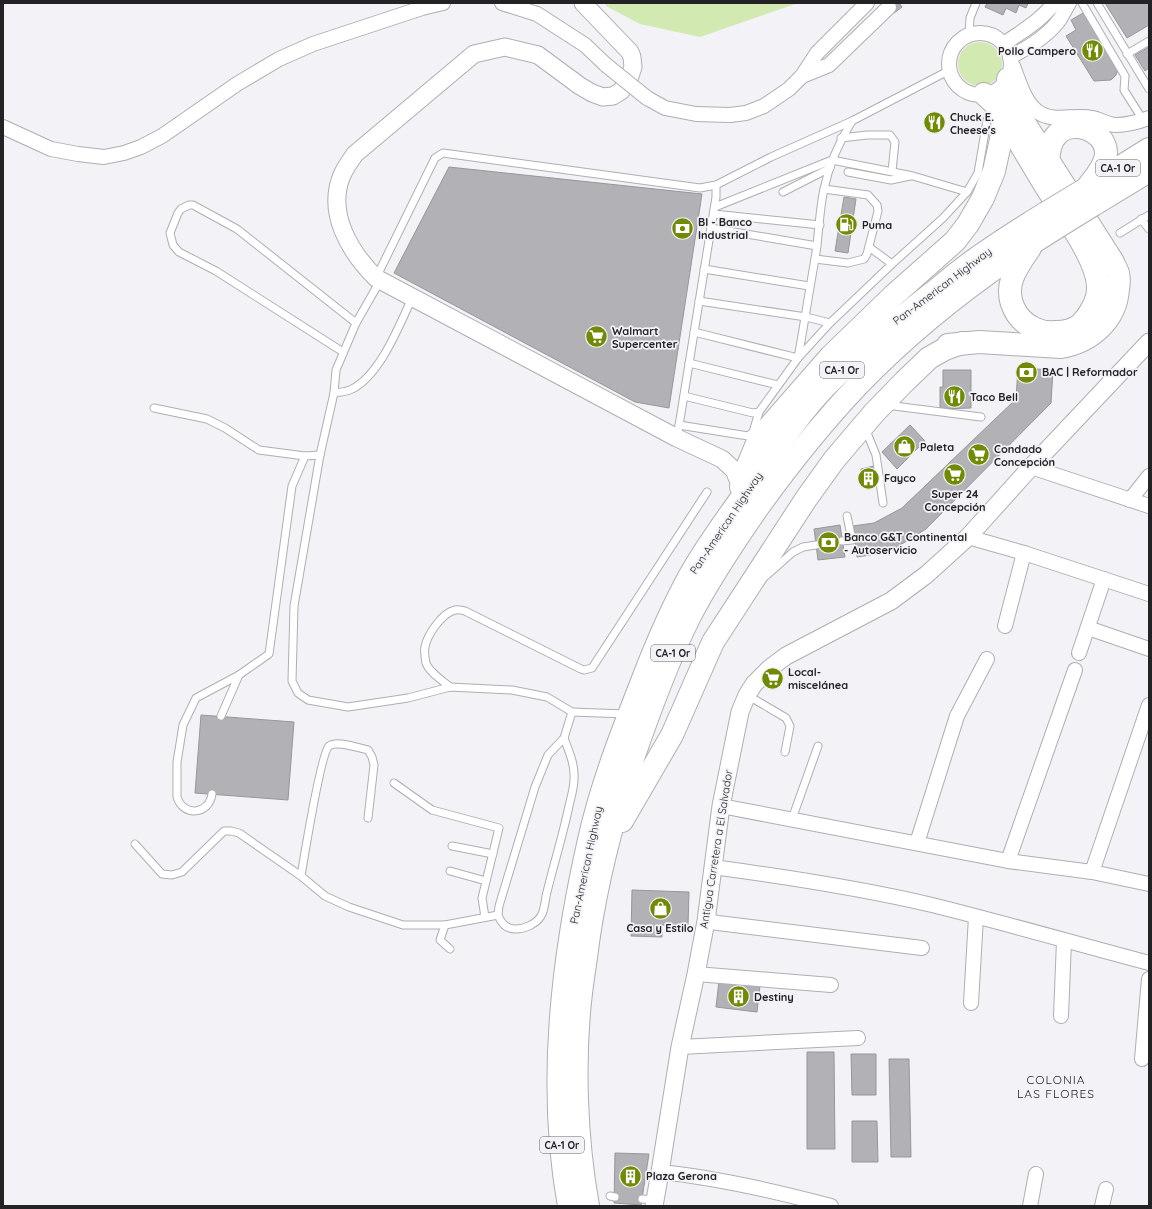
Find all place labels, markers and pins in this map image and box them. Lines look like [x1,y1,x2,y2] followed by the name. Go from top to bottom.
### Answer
[1079,38,1105,64] restaurant icon: Pollo Campero
[998,44,1076,58] place label: Pollo Campero
[922,110,948,136] restaurant icon: Chuck E. Cheese's
[950,110,996,137] place label: Chuck E. Cheese's
[833,212,859,238] fuel station icon: Puma
[670,215,696,241] bank icon: BI - Banco Industrial
[698,215,752,242] place label: BI - Banco Industrial
[862,218,892,232] place label: Puma
[584,324,610,350] supermarket icon: Walmart Supercenter
[612,324,678,351] place label: Walmart Supercenter
[1014,359,1040,385] bank icon: BAC | Reformador
[1042,365,1138,379] place label: BAC | Reformador
[942,384,968,410] restaurant icon: Taco Bell
[970,390,1018,404] place label: Taco Bell
[891,434,917,460] shop icon: Paleta
[920,440,954,454] place label: Paleta
[965,442,991,468] supermarket icon: Condado Concepción
[994,442,1055,469] place label: Condado Concepción
[942,461,968,487] supermarket icon: Super 24 Concepción
[856,465,882,491] building icon: Fayco
[884,471,916,485] place label: Fayco
[924,487,986,514] place label: Super 24 Concepción
[816,530,842,556] bank icon: Banco G&T Continental - Autoservicio
[844,530,967,557] place label: Banco G&T Continental - Autoservicio
[759,665,785,691] supermarket icon: Local- miscelánea
[788,665,848,692] place label: Local- miscelánea
[647,895,673,921] shop icon: Casa y Estilo
[626,921,694,935] place label: Casa y Estilo
[725,984,751,1010] building icon: Destiny
[754,990,794,1004] place label: Destiny
[617,1163,643,1189] building icon: Plaza Gerona
[646,1169,717,1183] place label: Plaza Gerona

